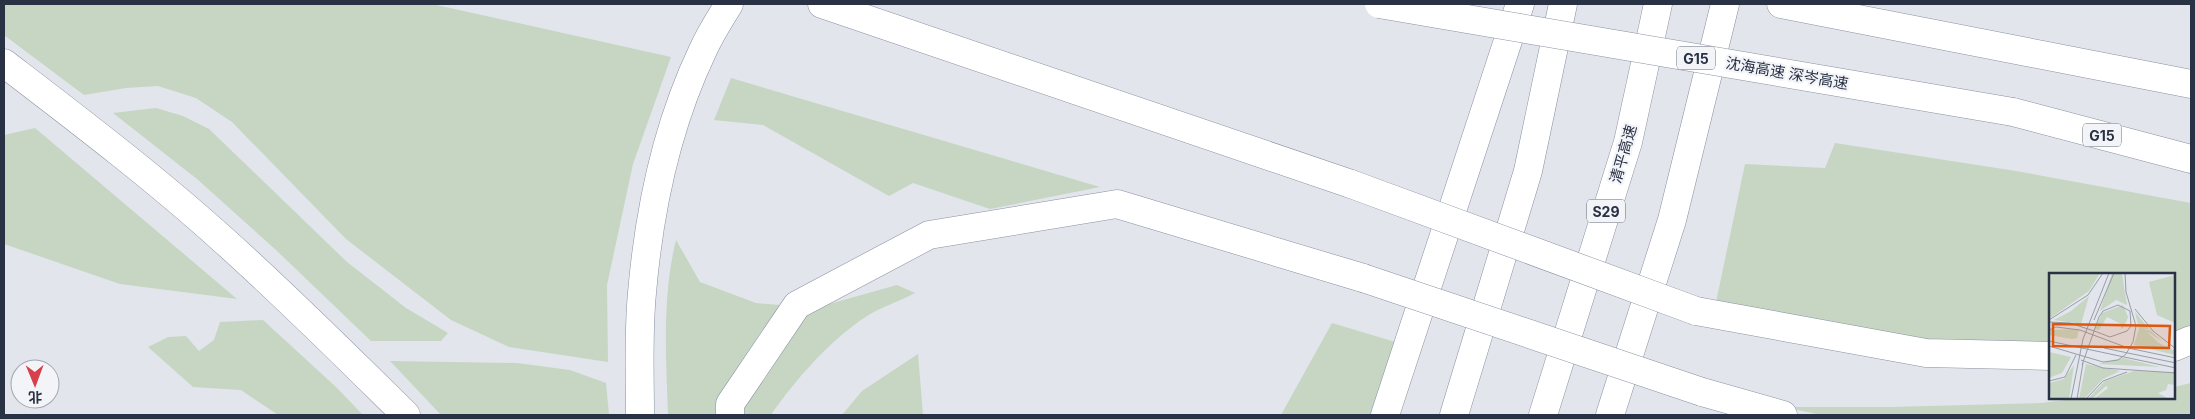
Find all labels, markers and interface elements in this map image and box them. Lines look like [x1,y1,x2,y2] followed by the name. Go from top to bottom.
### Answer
[1677,46,1715,70] road number: G15
[1724,53,1850,93] street label: 沈海高速 深岑高速
[1606,123,1640,185] street label: 清平高速
[2083,124,2121,146] road number: G15
[1587,200,1625,222] road number: S29
[2049,273,2175,399] inset map
[10,359,60,409] north arrow
[28,389,42,406] text: 北

